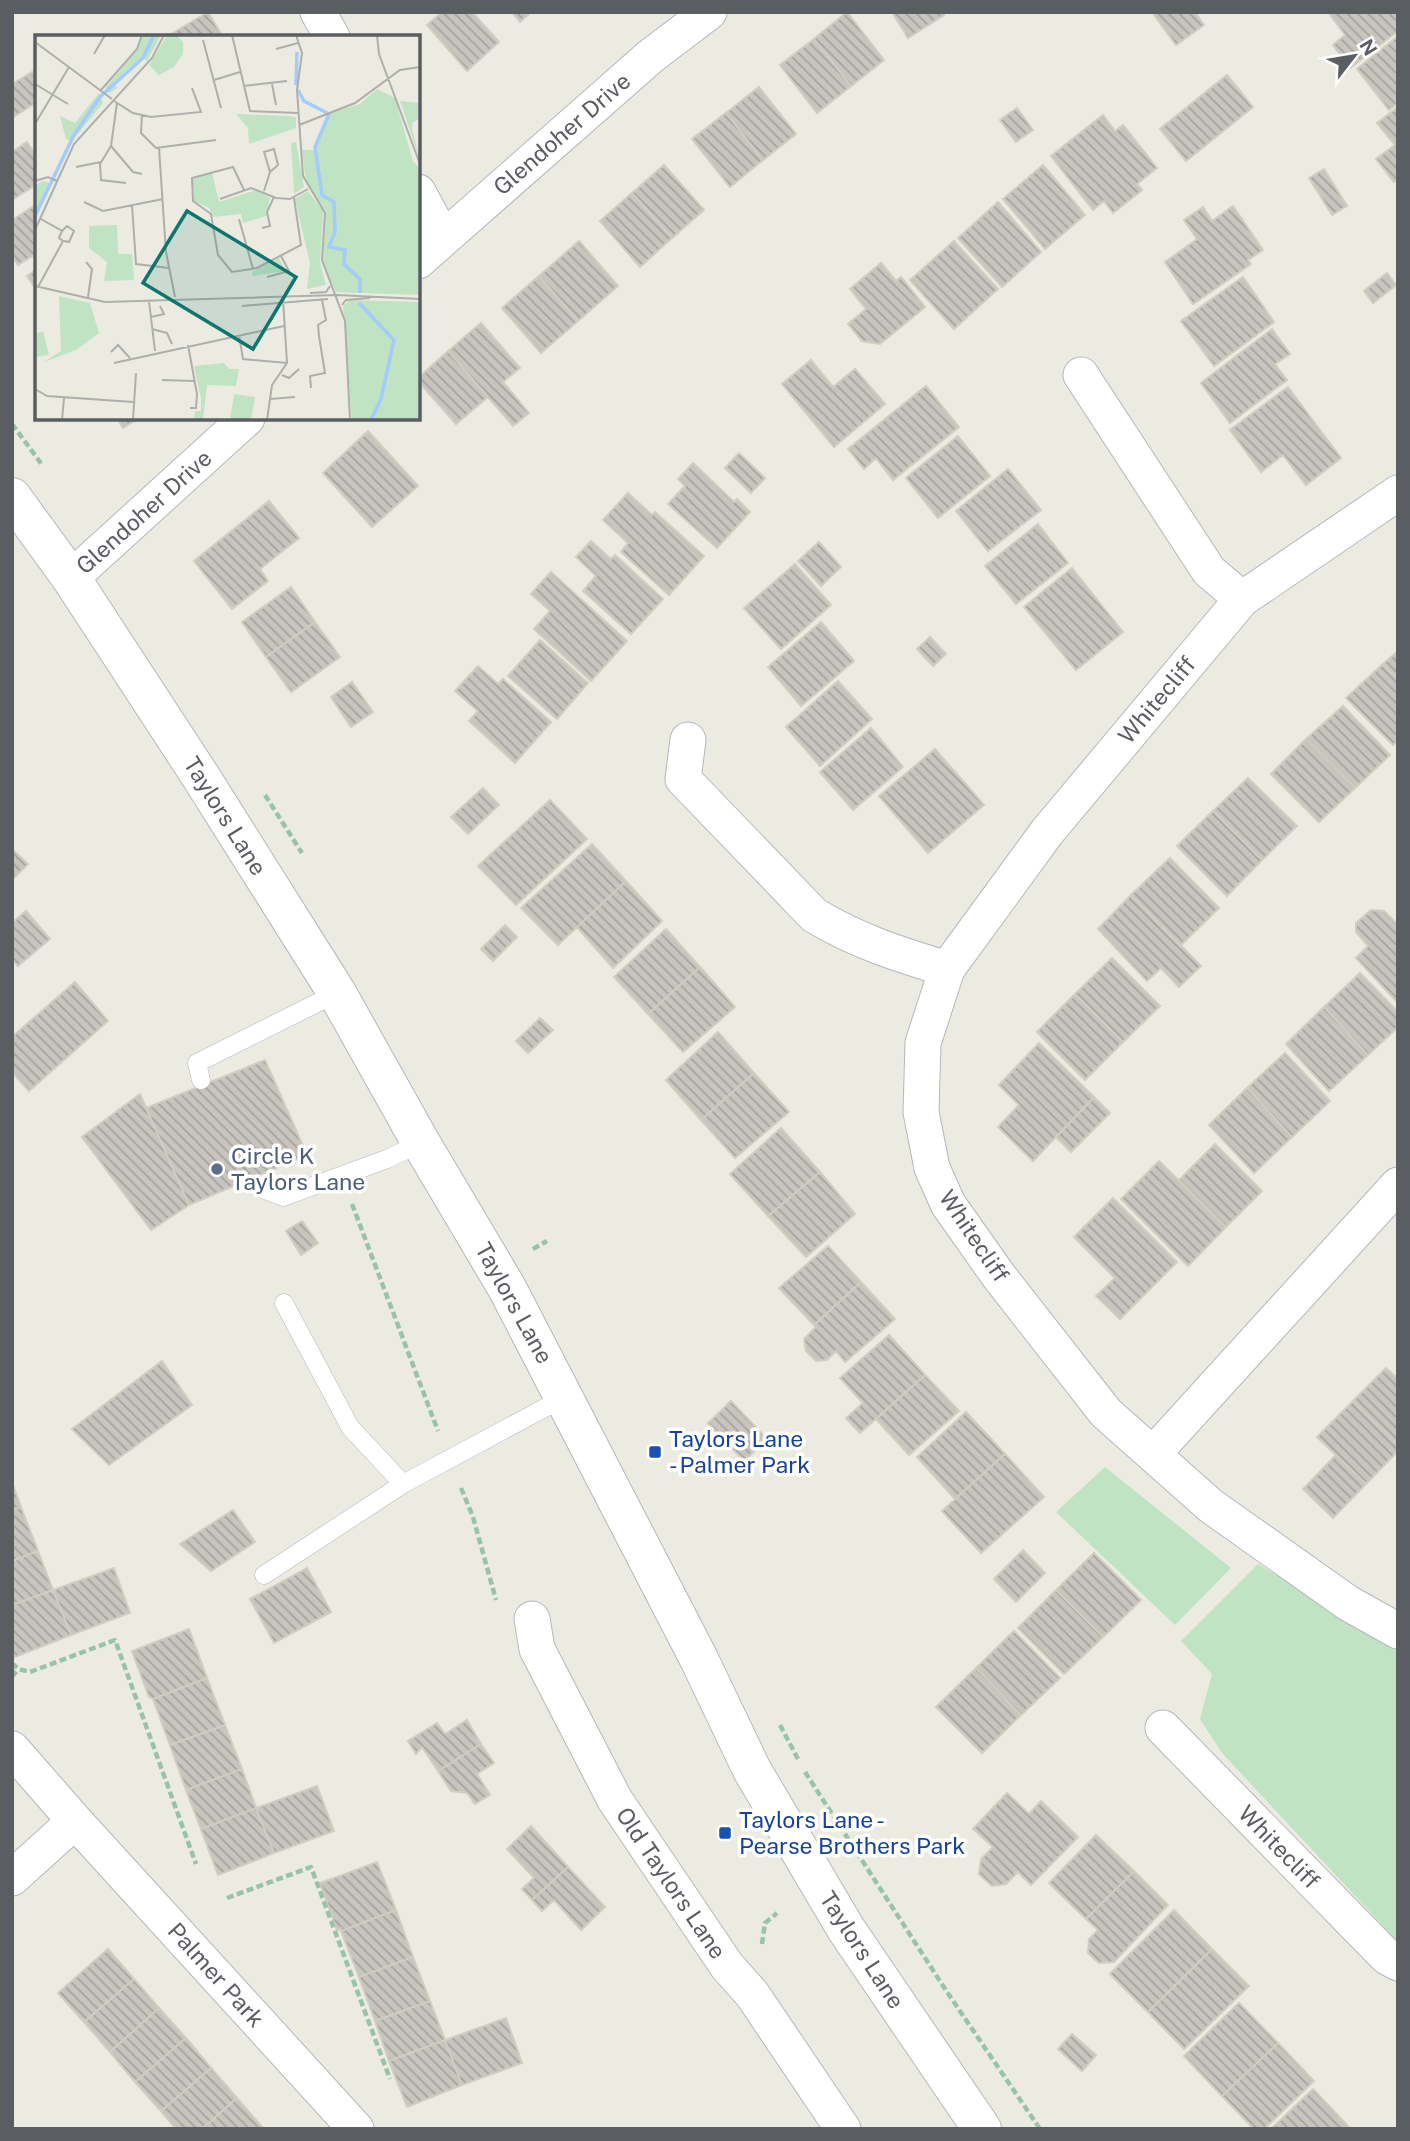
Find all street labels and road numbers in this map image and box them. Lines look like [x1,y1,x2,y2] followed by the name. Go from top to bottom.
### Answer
[488,67,636,200] street label: Glendoher Drive
[71,444,217,579] street label: Glendoher Drive
[1112,651,1201,749] street label: Whitecliff
[178,752,272,880] street label: Taylors Lane
[934,1185,1015,1287] street label: Whitecliff
[470,1237,559,1368] street label: Taylors Lane
[1233,1799,1326,1894] street label: Whitecliff
[611,1802,732,1964] street label: Old Taylors Lane
[815,1886,910,2013] street label: Taylors Lane
[163,1917,270,2032] street label: Palmer Park

